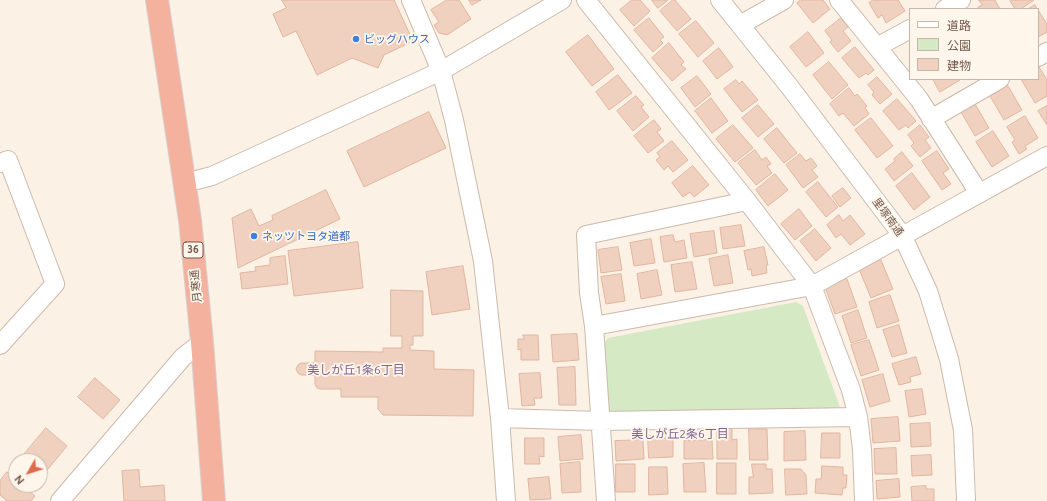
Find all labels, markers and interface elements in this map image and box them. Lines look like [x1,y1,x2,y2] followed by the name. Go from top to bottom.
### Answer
[909,8,1039,80] legend
[947,19,971,32] text: 道路
[364,32,430,46] place label: ビッグハウス
[351,34,361,44] marker: ビッグハウス
[947,39,971,52] text: 公園
[947,59,971,72] text: 建物
[870,195,906,239] street label: 里塚南通
[262,229,350,243] place label: ネッツトヨタ道都
[249,231,259,241] marker: ネッツトヨタ道都
[183,242,203,258] road number: 36
[188,269,204,303] street label: 月寒通
[307,363,405,377] district label: 美しが丘1条6丁目
[631,427,729,441] district label: 美しが丘2条6丁目
[8,453,48,493] north arrow
[12,473,27,487] text: N

